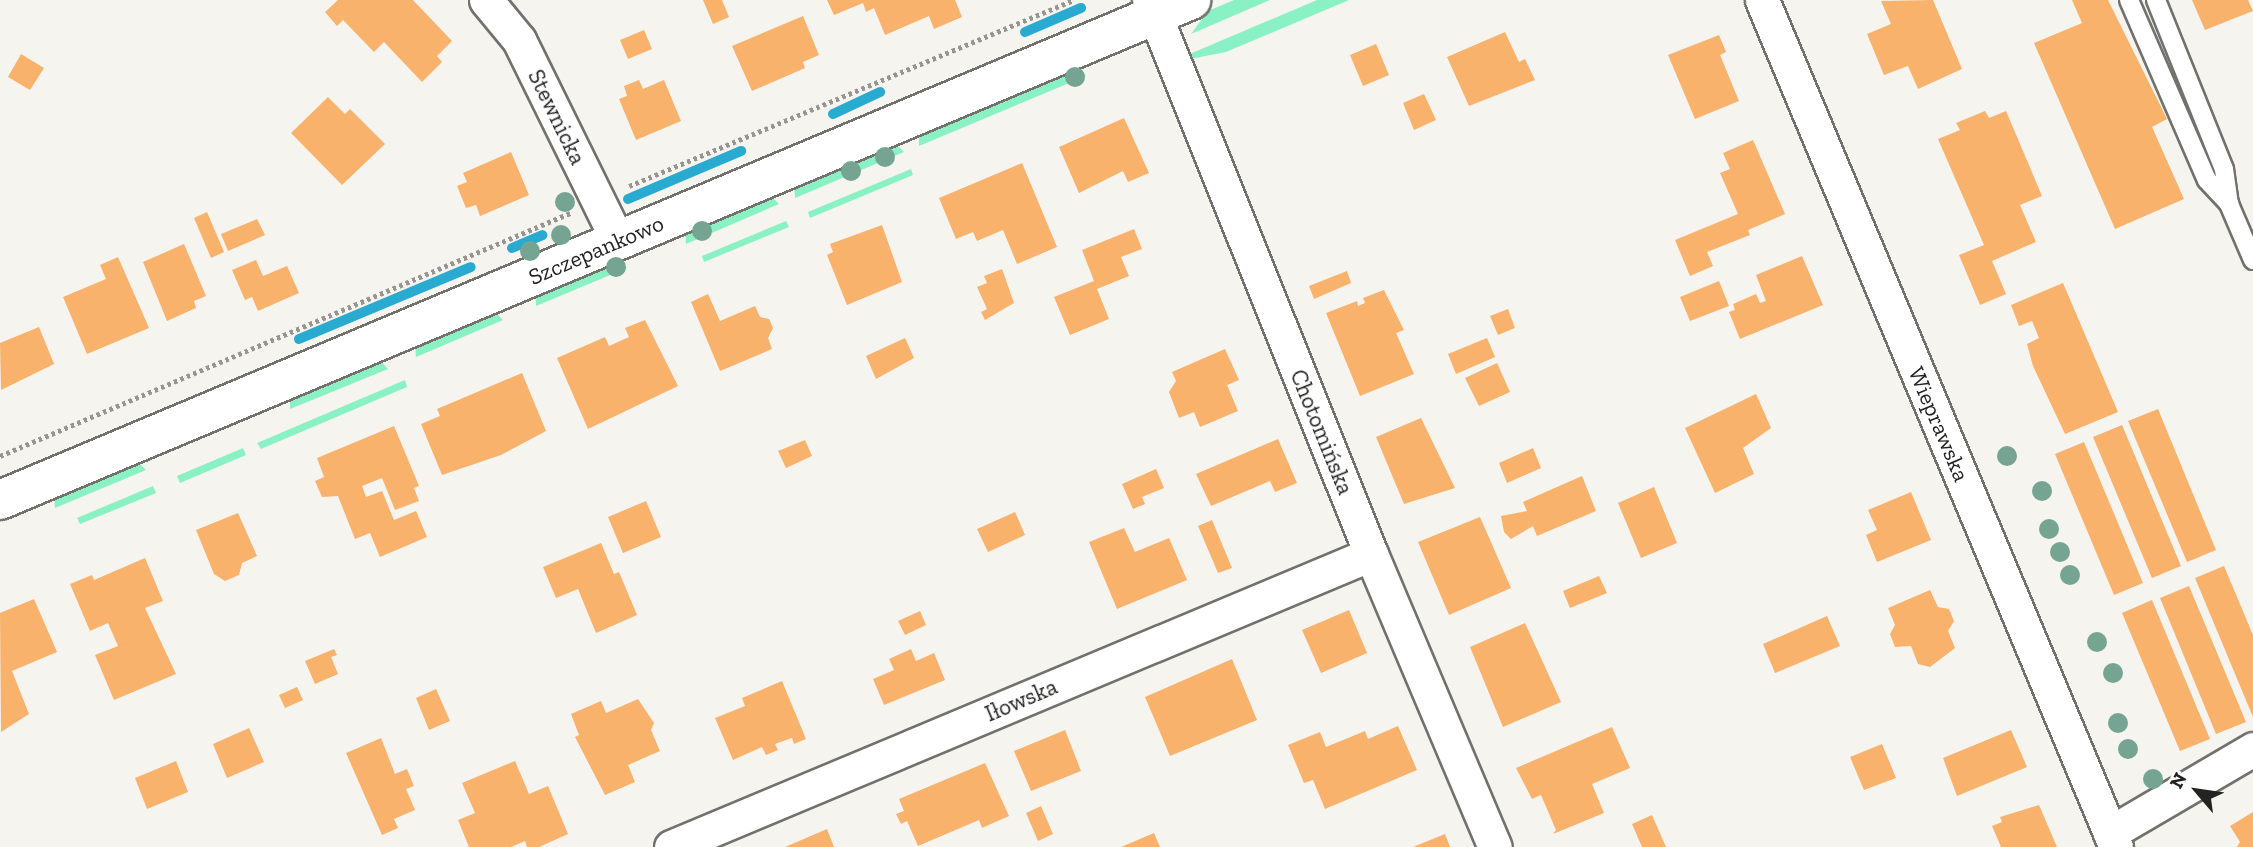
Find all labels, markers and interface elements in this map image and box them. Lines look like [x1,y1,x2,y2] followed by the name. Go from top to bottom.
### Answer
[522,65,592,169] street label: Stewnicka
[524,209,668,291] street label: Szczepankowo
[1902,363,1976,485] street label: Wieprawska
[1284,365,1360,499] street label: Chotomińska
[981,672,1061,728] street label: Iłowska
[2162,756,2232,826] north arrow
[2165,769,2192,792] text: N

